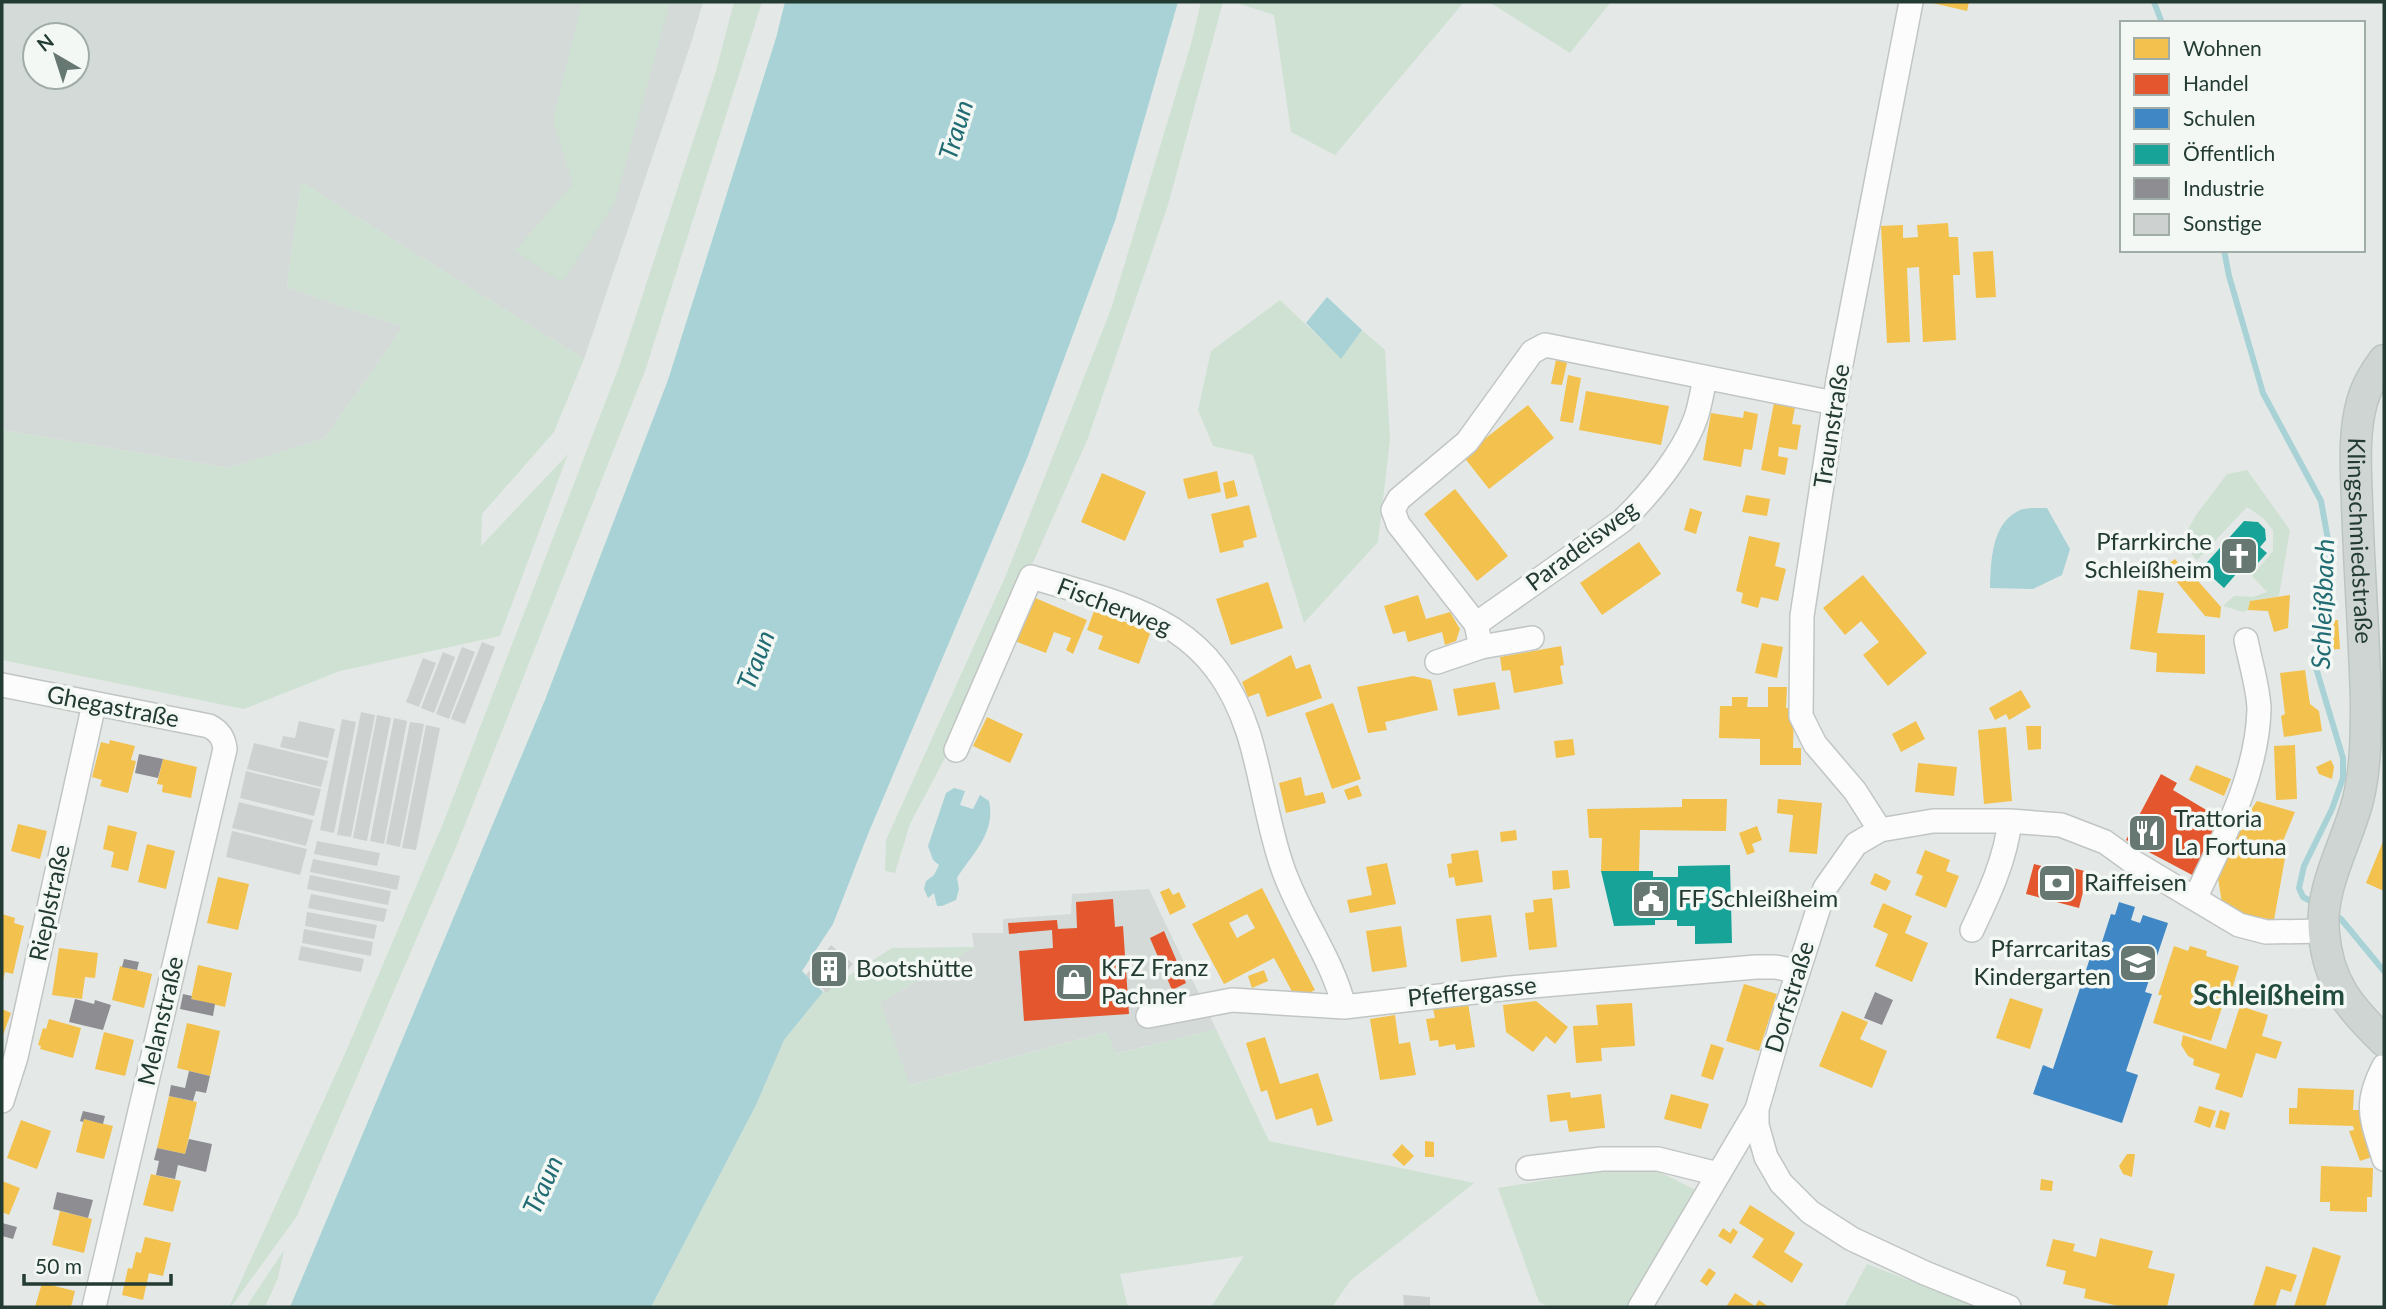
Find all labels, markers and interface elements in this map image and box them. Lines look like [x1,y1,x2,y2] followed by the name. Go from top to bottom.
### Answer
[21,21,91,91] north arrow
[2120,21,2365,252] legend
[32,29,58,56] text: N
[2183,35,2262,60] text: Wohnen
[2183,70,2249,95] text: Handel
[931,96,979,163] water label: Traun
[2183,105,2256,130] text: Schulen
[2183,140,2275,165] text: Öffentlich
[2183,175,2264,200] text: Industrie
[2183,210,2262,235] text: Sonstige
[1806,362,1855,490] street label: Traunstraße
[2343,437,2380,644] street label: Klingschmiedstraße
[1519,493,1643,596] street label: Paradeisweg
[2085,526,2212,583] place label: Pfarrkirche Schleißheim
[2218,535,2260,577] church icon: Pfarrkirche Schleißheim
[2304,538,2340,670] water label: Schleißbach
[1053,571,1176,641] street label: Fischerweg
[729,625,781,694] water label: Traun
[45,679,182,733] street label: Ghegastraße
[2174,803,2287,860] place label: Trattoria La Fortuna
[2126,812,2168,854] restaurant icon: Trattoria La Fortuna
[22,842,75,964] street label: Rieplstraße
[2036,862,2078,904] bank icon: Raiffeisen
[2084,867,2187,896] place label: Raiffeisen
[1630,878,1672,920] public building icon: FF Schleißheim
[1678,883,1838,912] place label: FF Schleißheim
[1974,933,2111,990] place label: Pfarrcaritas Kindergarten
[1758,937,1819,1056] street label: Dorfstraße
[2117,942,2159,984] school or university icon: Pfarrcaritas Kindergarten
[808,948,850,990] building icon: Bootshütte
[1101,952,1208,1009] place label: KFZ Franz Pachner
[131,953,188,1088] street label: Melanstraße
[856,953,973,982] place label: Bootshütte
[1053,961,1095,1003] shop icon: KFZ Franz Pachner
[1406,969,1538,1012] street label: Pfeffergasse
[2193,977,2345,1011] district label: Schleißheim
[515,1150,569,1219] water label: Traun
[24,1242,172,1286] scale bar
[35,1253,82,1278] text: 50 m

